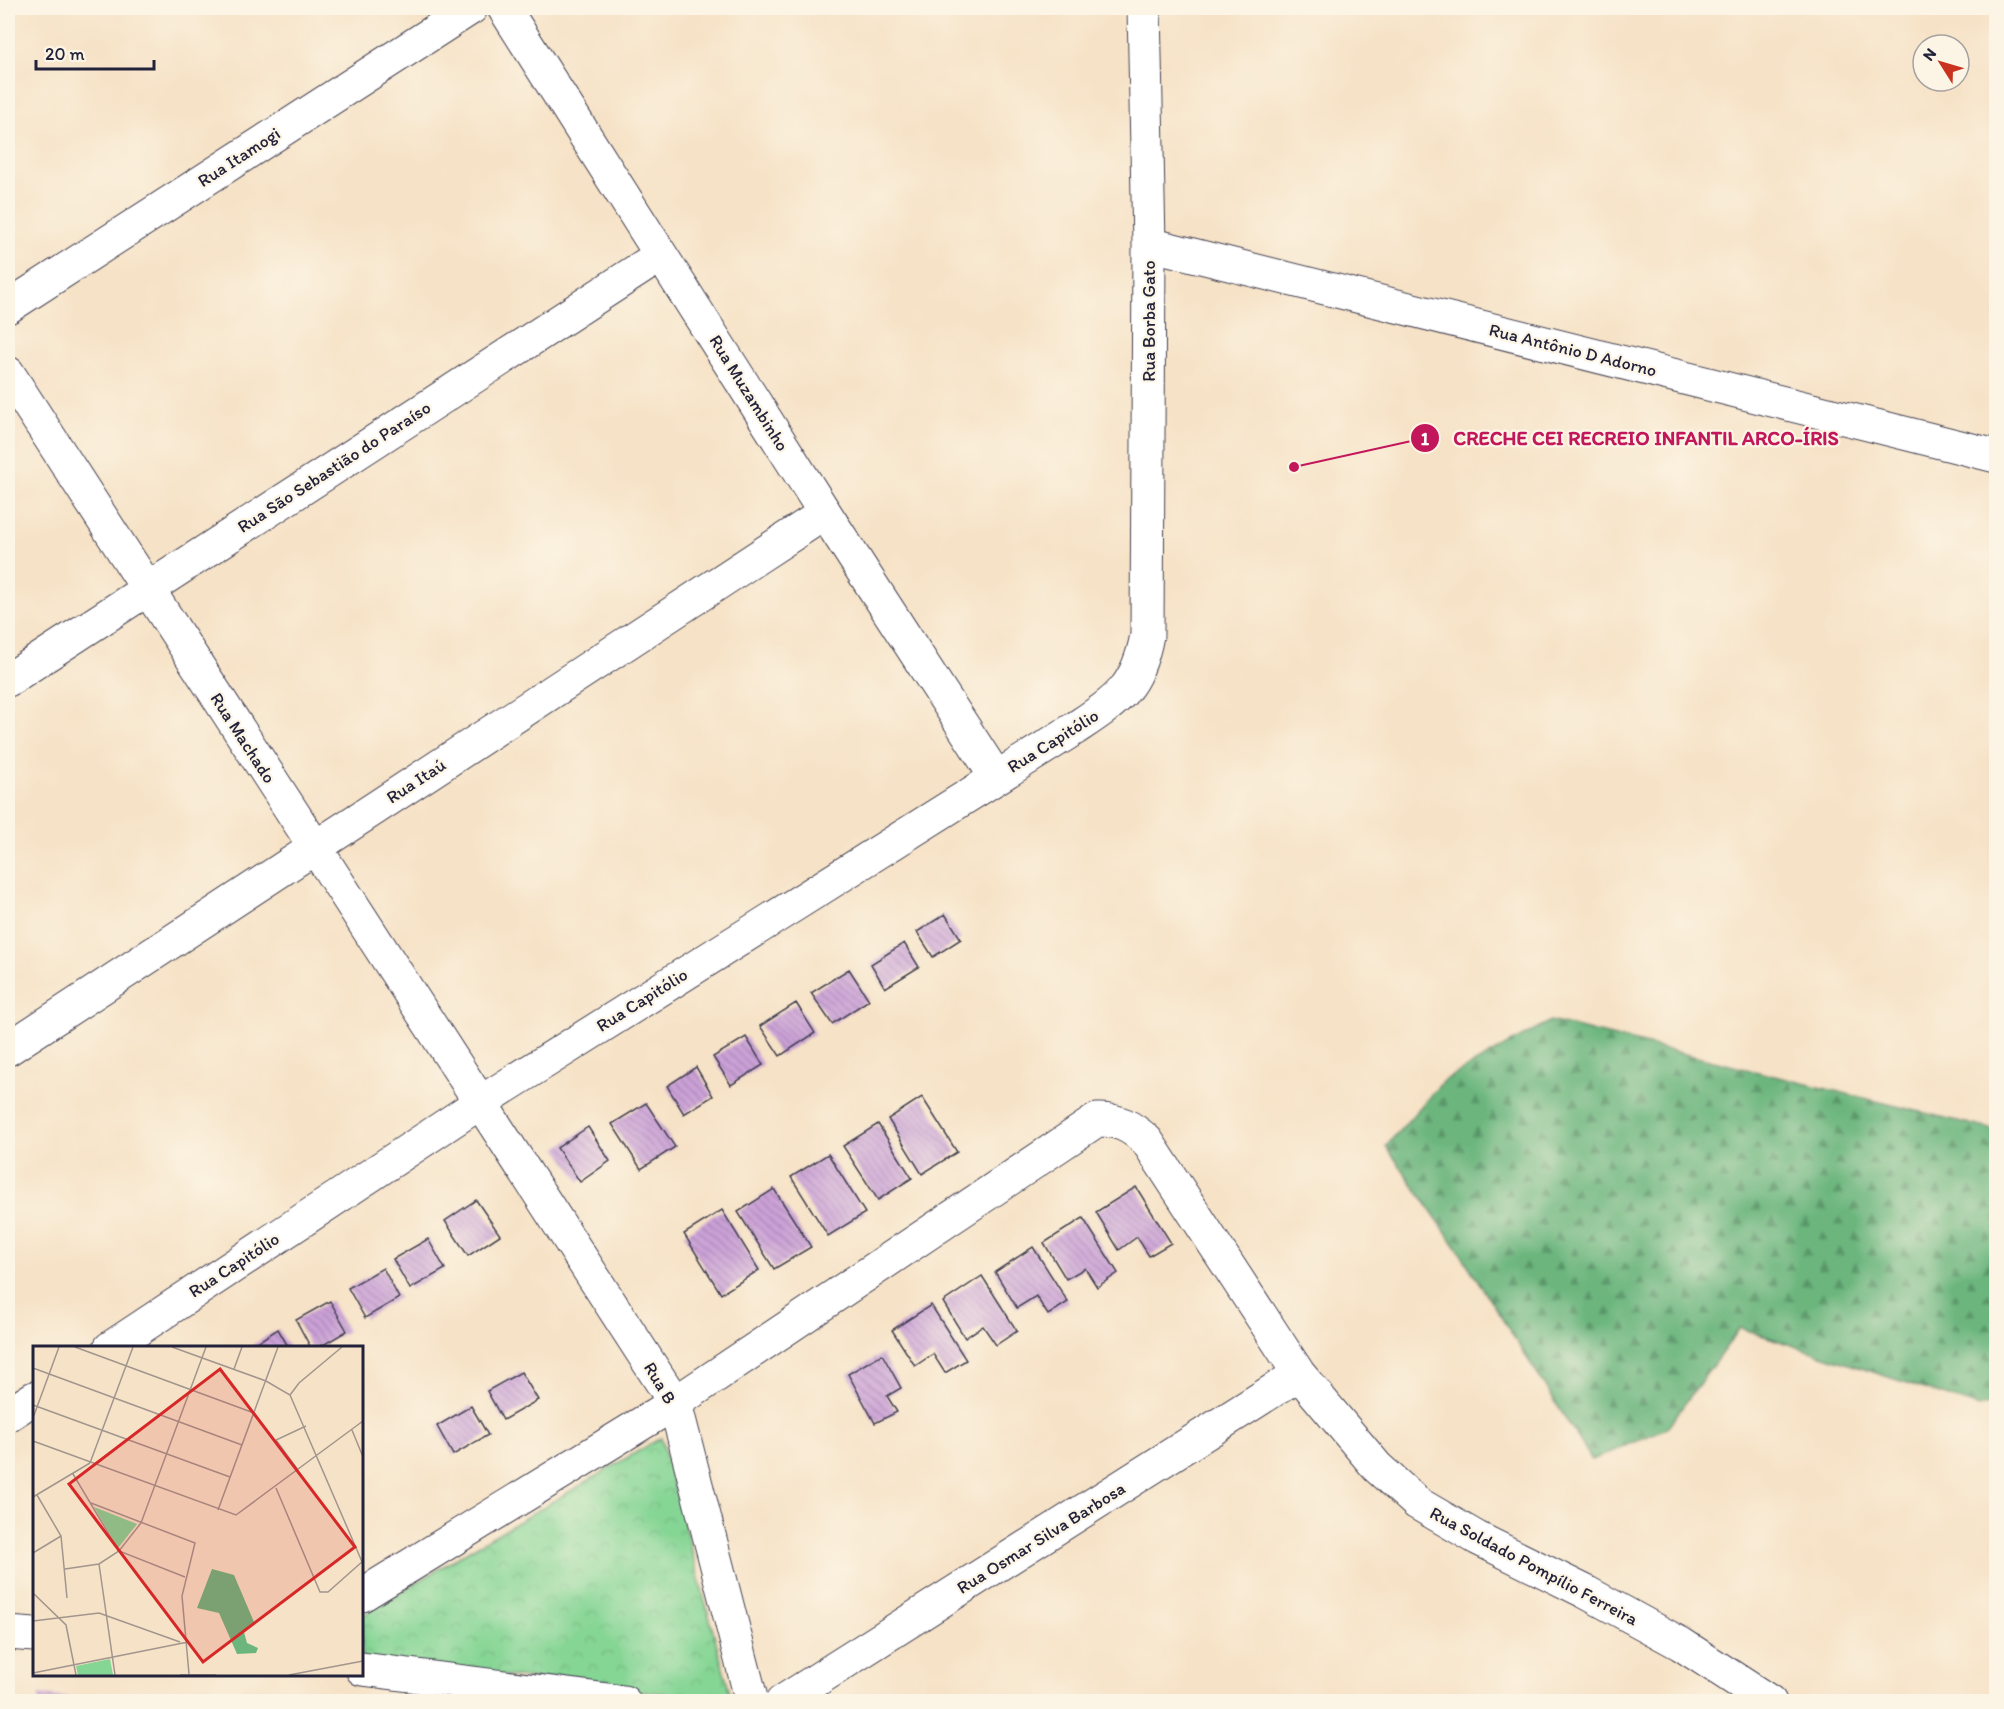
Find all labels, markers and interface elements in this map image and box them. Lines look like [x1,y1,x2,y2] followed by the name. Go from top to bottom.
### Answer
[36,33,154,71] scale bar
[1911,33,1971,93] north arrow
[45,43,85,65] text: 20 m
[1919,44,1940,64] text: N
[194,122,284,192] street label: Rua Itamogi
[1138,260,1160,382] street label: Rua Borba Gato
[1487,319,1659,381] street label: Rua Antônio D Adorno
[704,331,794,455] street label: Rua Muzambinho
[233,396,435,538] street label: Rua São Sebastião do Paraíso
[1410,419,1852,457] callout: CRECHE CEI RECREIO INFANTIL ARCO-ÍRIS
[1453,426,1839,450] text: CRECHE CEI RECREIO INFANTIL ARCO-ÍRIS
[1421,428,1430,450] text: 1
[206,689,280,787] street label: Rua Machado
[1003,704,1103,778] street label: Rua Capitólio
[382,754,450,808] street label: Rua Itaú
[592,963,692,1037] street label: Rua Capitólio
[185,1228,283,1302] street label: Rua Capitólio
[33,1346,363,1676] inset map
[639,1358,681,1408] street label: Rua B
[953,1477,1129,1599] street label: Rua Osmar Silva Barbosa
[1426,1502,1642,1631] street label: Rua Soldado Pompílio Ferreira

